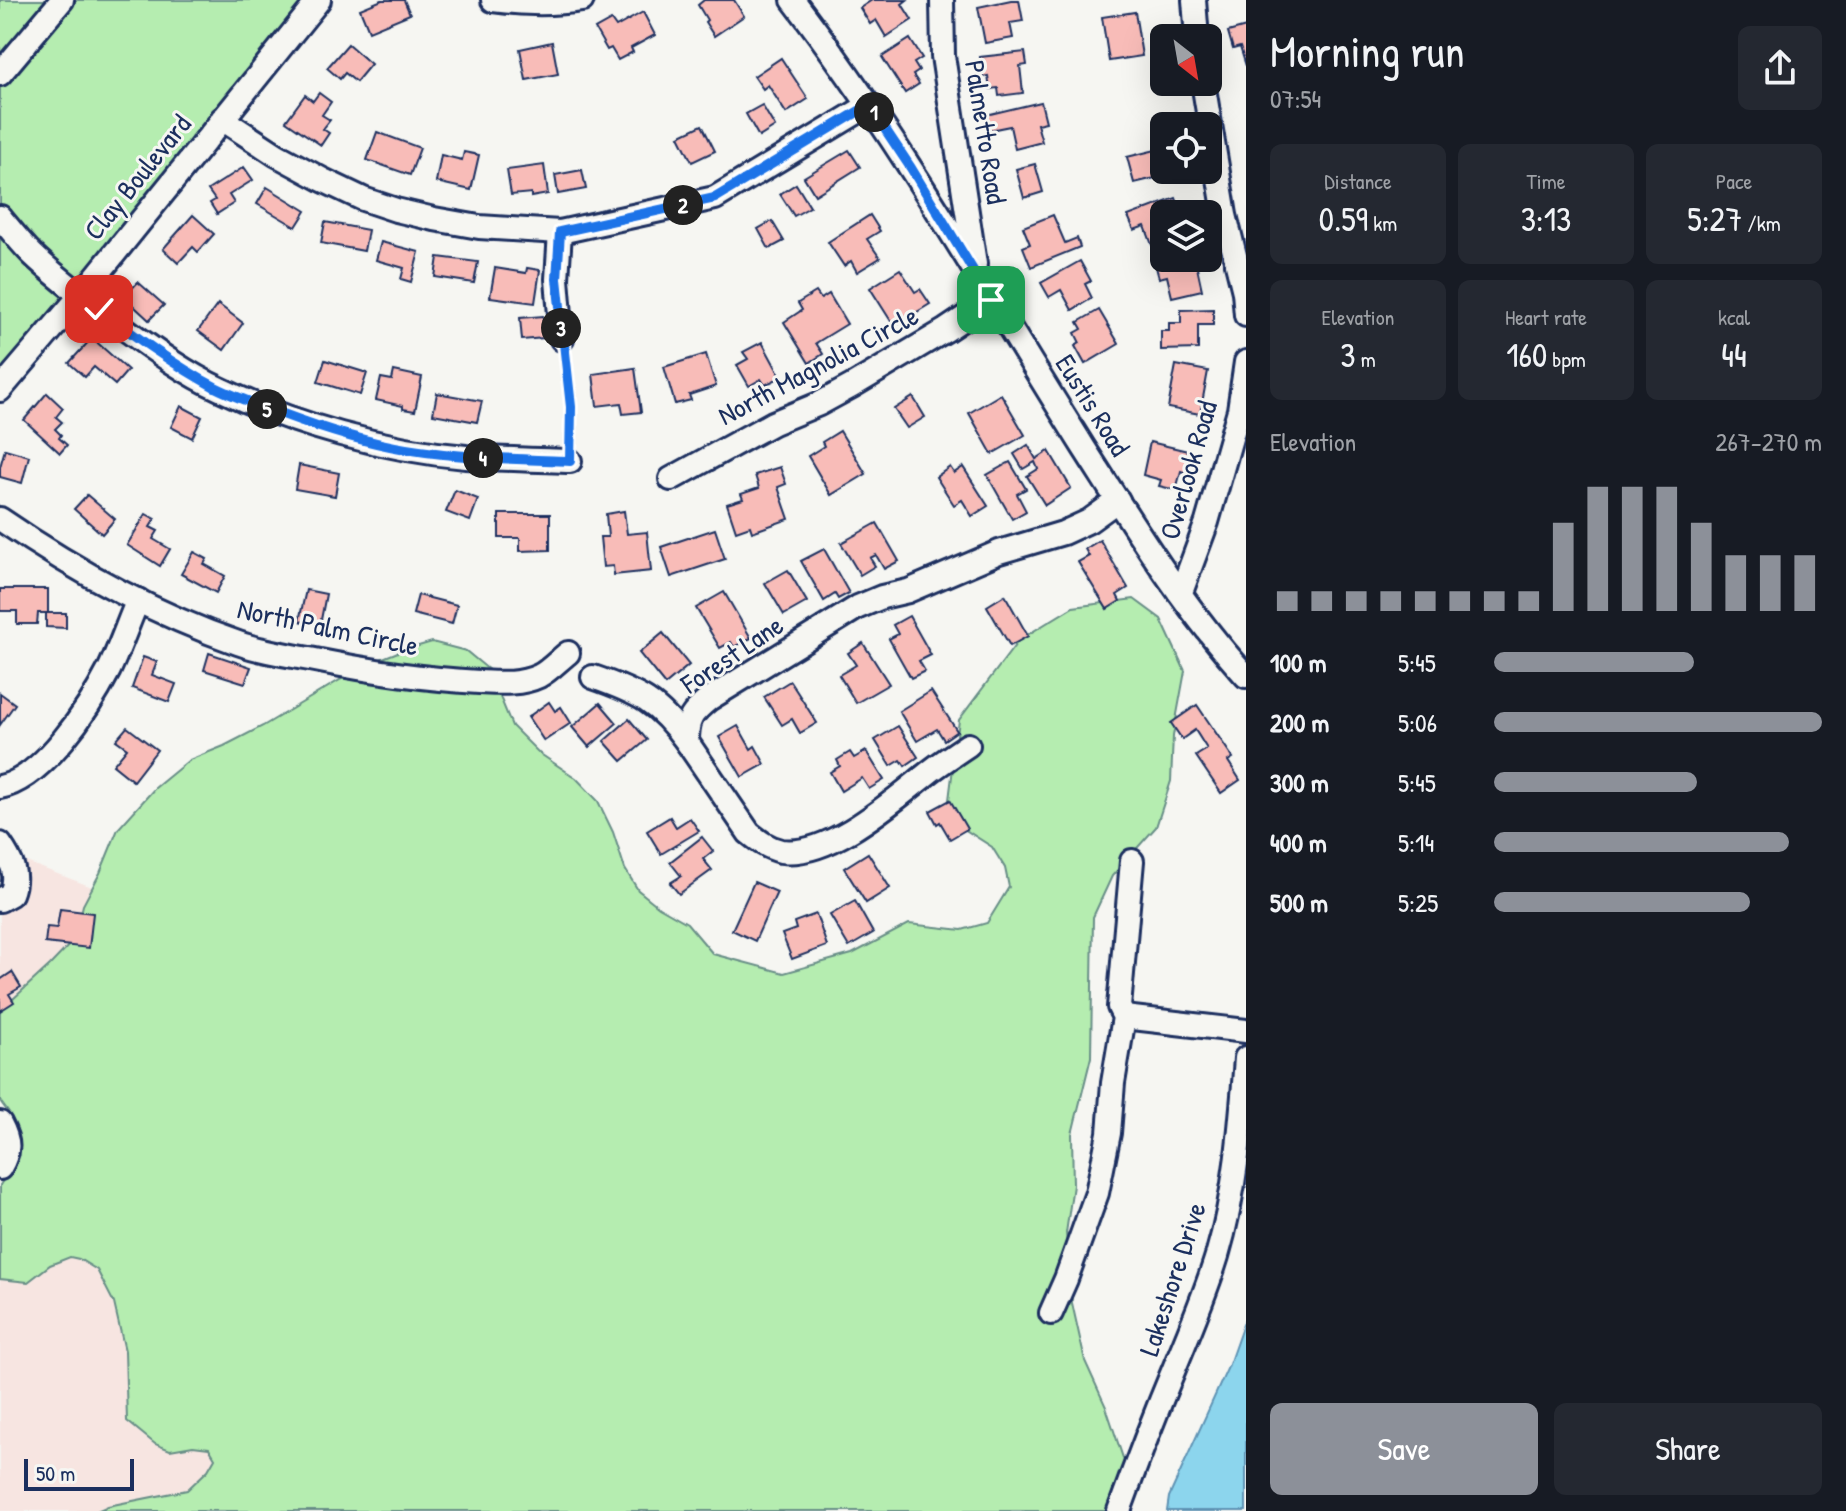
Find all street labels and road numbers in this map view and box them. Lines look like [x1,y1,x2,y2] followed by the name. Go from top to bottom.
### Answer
[956,57,1016,207] street label: Palmetto Road
[75,106,199,248] street label: Clay Boulevard
[711,296,925,434] street label: North Magnolia Circle
[1047,347,1139,463] street label: Eustis Road
[1150,396,1226,544] street label: Overlook Road
[234,589,422,665] street label: North Palm Circle
[673,606,791,703] street label: Forest Lane
[1129,1197,1215,1361] street label: Lakeshore Drive

